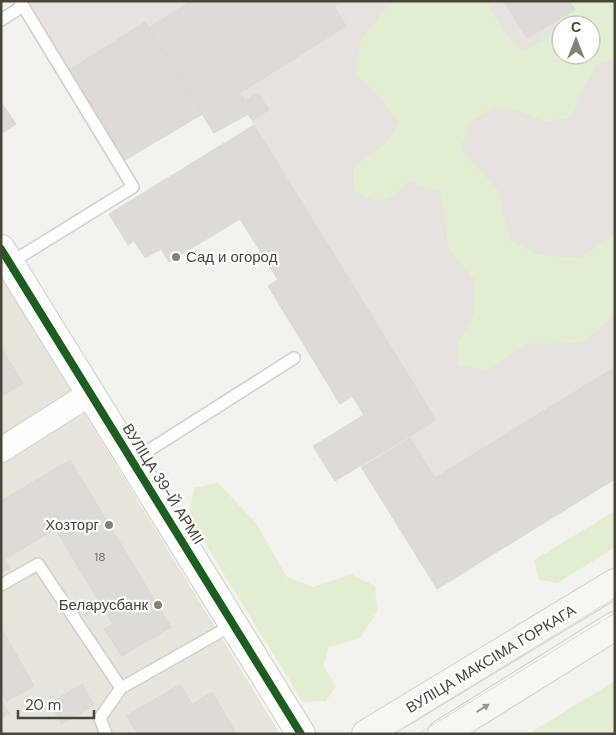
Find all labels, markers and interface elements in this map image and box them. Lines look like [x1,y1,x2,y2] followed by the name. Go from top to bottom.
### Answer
[551,15,601,65] north arrow
[571,18,581,36] text: С
[186,247,278,267] place label: Сад и огород
[170,251,182,263] marker: Сад и огород
[118,420,208,548] street label: ВУЛІЦА 39-Й АРМІІ
[45,515,100,535] place label: Хозторг
[103,519,115,531] marker: Хозторг
[94,549,106,565] house number: 18
[59,595,148,615] place label: Беларусбанк
[152,599,164,611] marker: Беларусбанк
[402,600,580,718] street label: ВУЛІЦА МАКСІМА ГОРКАГА
[18,688,94,720] scale bar
[25,695,61,715] text: 20 m
[477,703,490,713] one-way arrow

